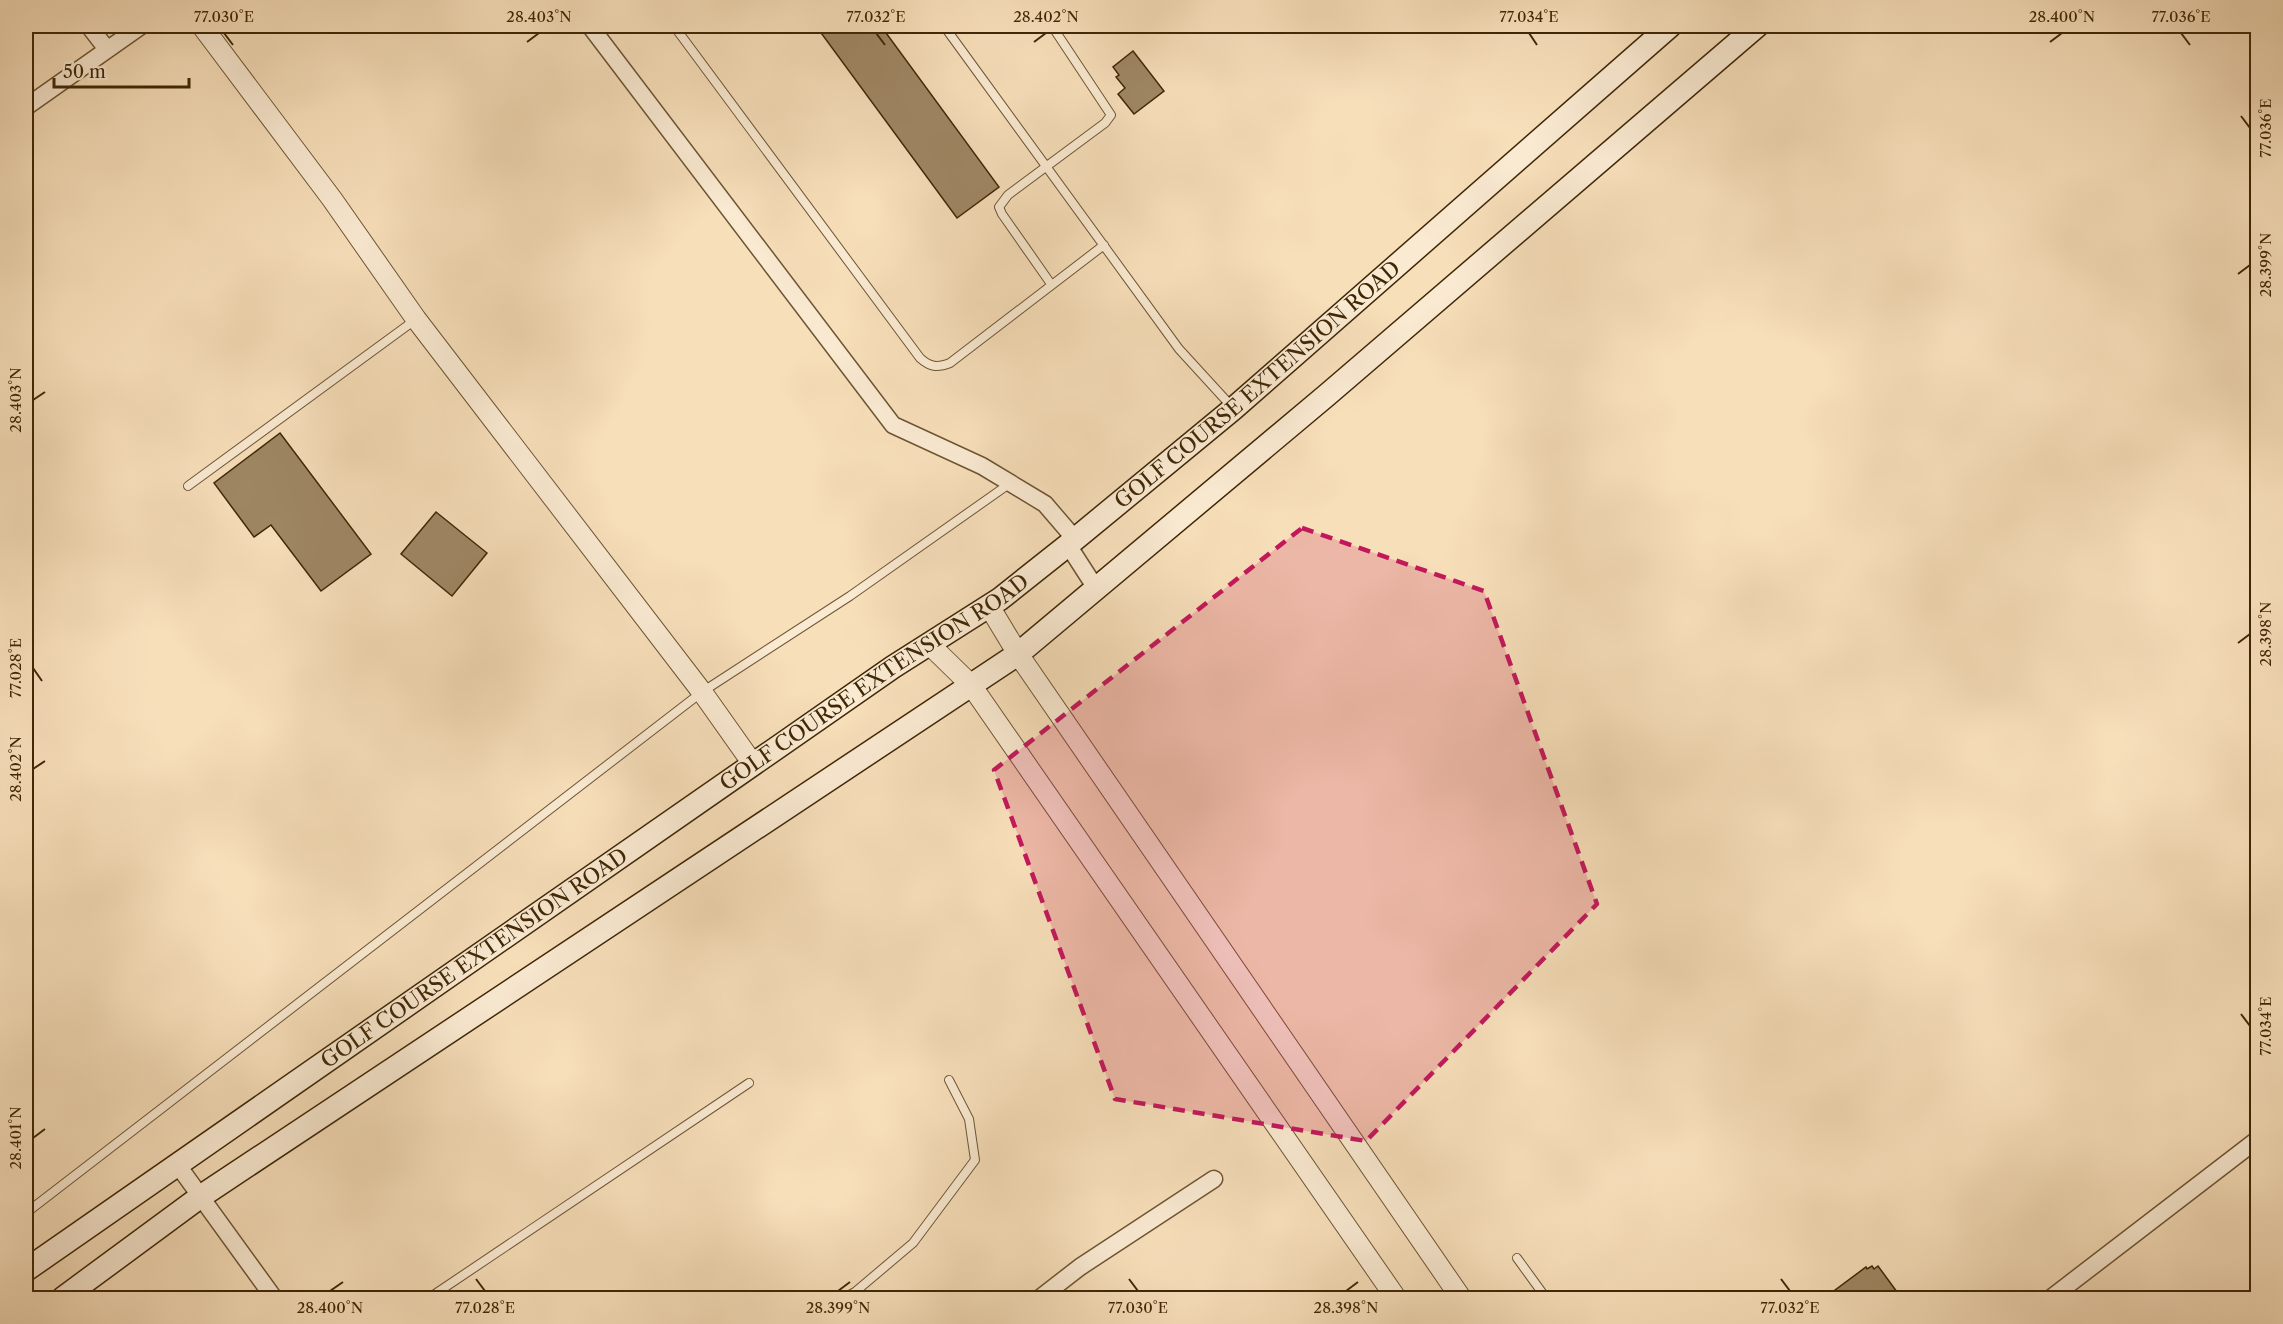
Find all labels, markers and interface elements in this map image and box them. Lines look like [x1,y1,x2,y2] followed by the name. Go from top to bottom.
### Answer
[194,7,254,26] text: 77.030°E
[506,7,572,26] text: 28.403°N
[846,7,906,26] text: 77.032°E
[1013,7,1079,26] text: 28.402°N
[1499,7,1559,26] text: 77.034°E
[2029,7,2095,26] text: 28.400°N
[2151,7,2211,26] text: 77.036°E
[54,51,189,89] scale bar
[63,61,106,83] text: 50 m
[2256,98,2275,158] text: 77.036°E
[2256,233,2275,297] text: 28.399°N
[1109,255,1405,513] street label: GOLF COURSE EXTENSION ROAD
[6,367,25,433] text: 28.403°N
[715,568,1033,796] street label: GOLF COURSE EXTENSION ROAD
[2256,602,2275,666] text: 28.398°N
[6,638,25,698] text: 77.028°E
[6,736,25,802] text: 28.402°N
[316,843,632,1073] street label: GOLF COURSE EXTENSION ROAD
[2256,996,2275,1056] text: 77.034°E
[6,1106,25,1170] text: 28.401°N
[297,1298,363,1317] text: 28.400°N
[455,1298,515,1317] text: 77.028°E
[806,1298,870,1317] text: 28.399°N
[1108,1298,1168,1317] text: 77.030°E
[1314,1298,1378,1317] text: 28.398°N
[1760,1298,1820,1317] text: 77.032°E

